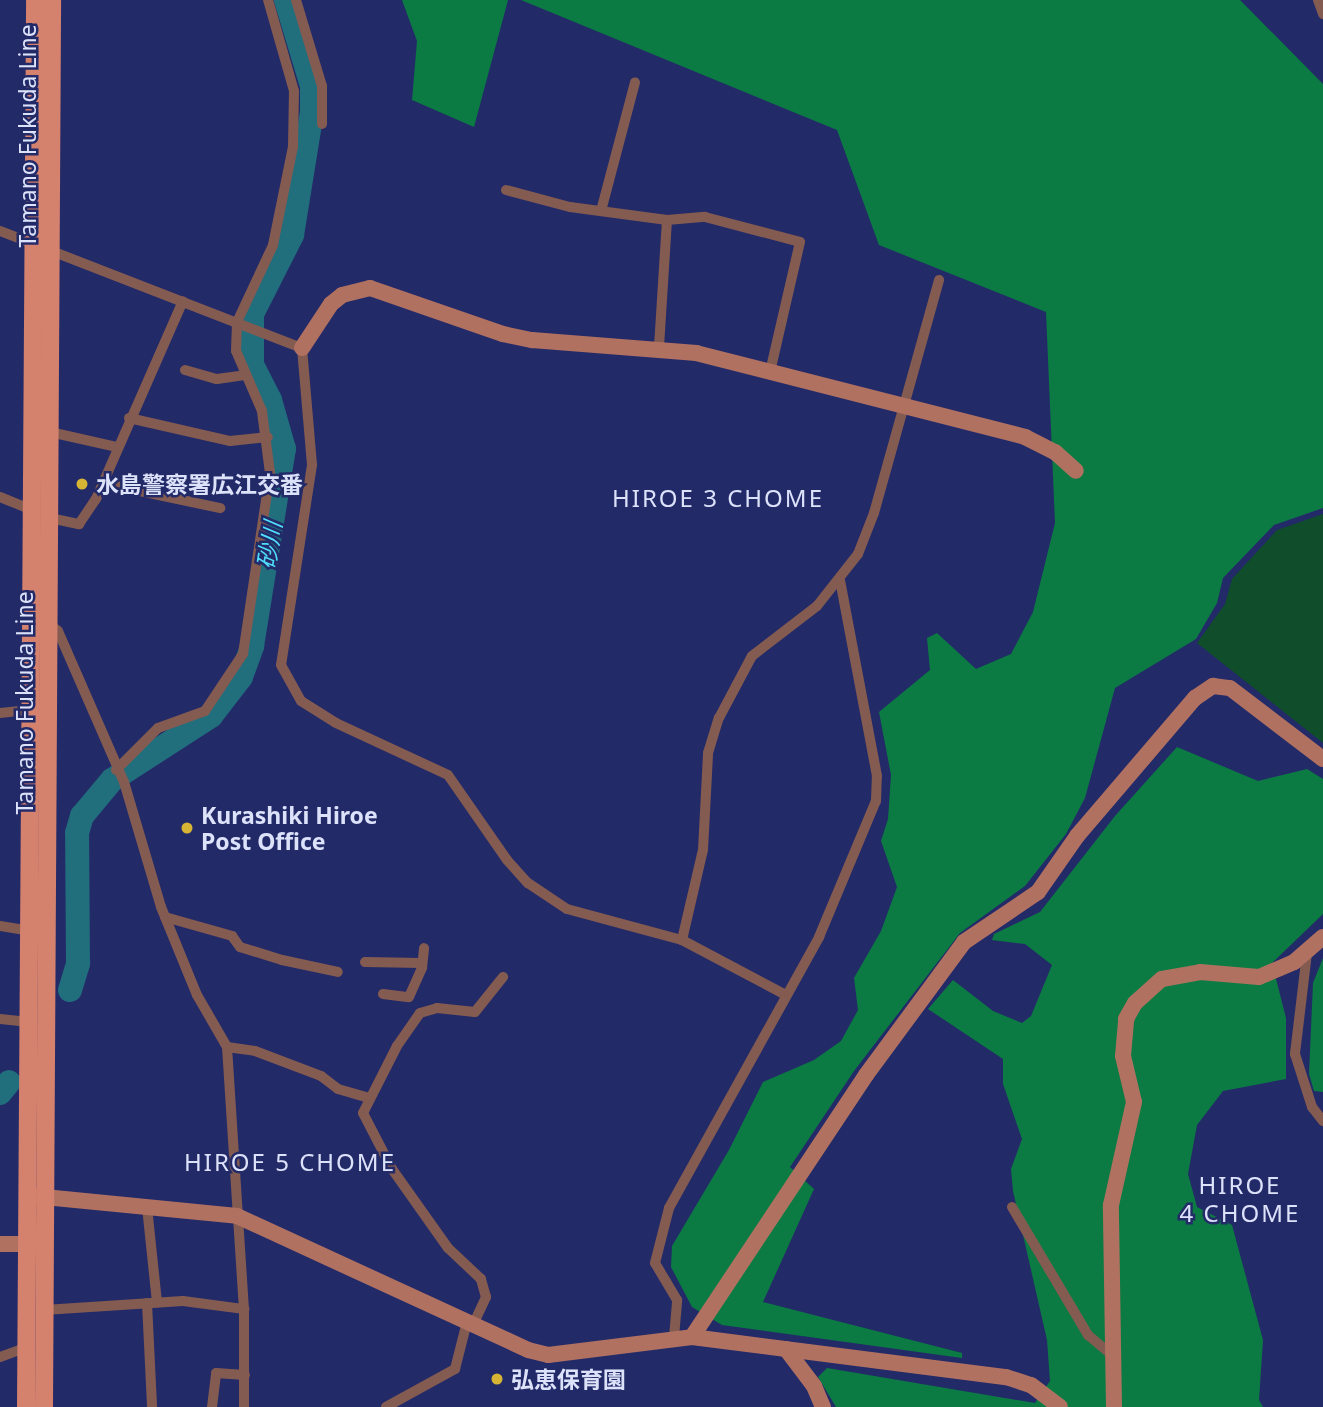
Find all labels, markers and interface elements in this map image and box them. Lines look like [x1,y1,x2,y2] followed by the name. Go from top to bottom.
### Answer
[13,24,41,248] street label: Tamano Fukuda Line
[96,470,303,498] place label: 水島警察署広江交番
[74,476,90,492] marker: 水島警察署広江交番
[614,484,822,512] district label: HIROE 3 CHOME
[251,519,287,571] water label: 砂川
[10,591,38,815] street label: Tamano Fukuda Line
[201,801,378,855] place label: Kurashiki Hiroe Post Office
[179,820,195,836] marker: Kurashiki Hiroe Post Office
[186,1148,394,1176] district label: HIROE 5 CHOME
[1180,1171,1300,1227] district label: HIROE 4 CHOME
[511,1365,626,1393] place label: 弘恵保育園
[489,1371,505,1387] marker: 弘恵保育園

